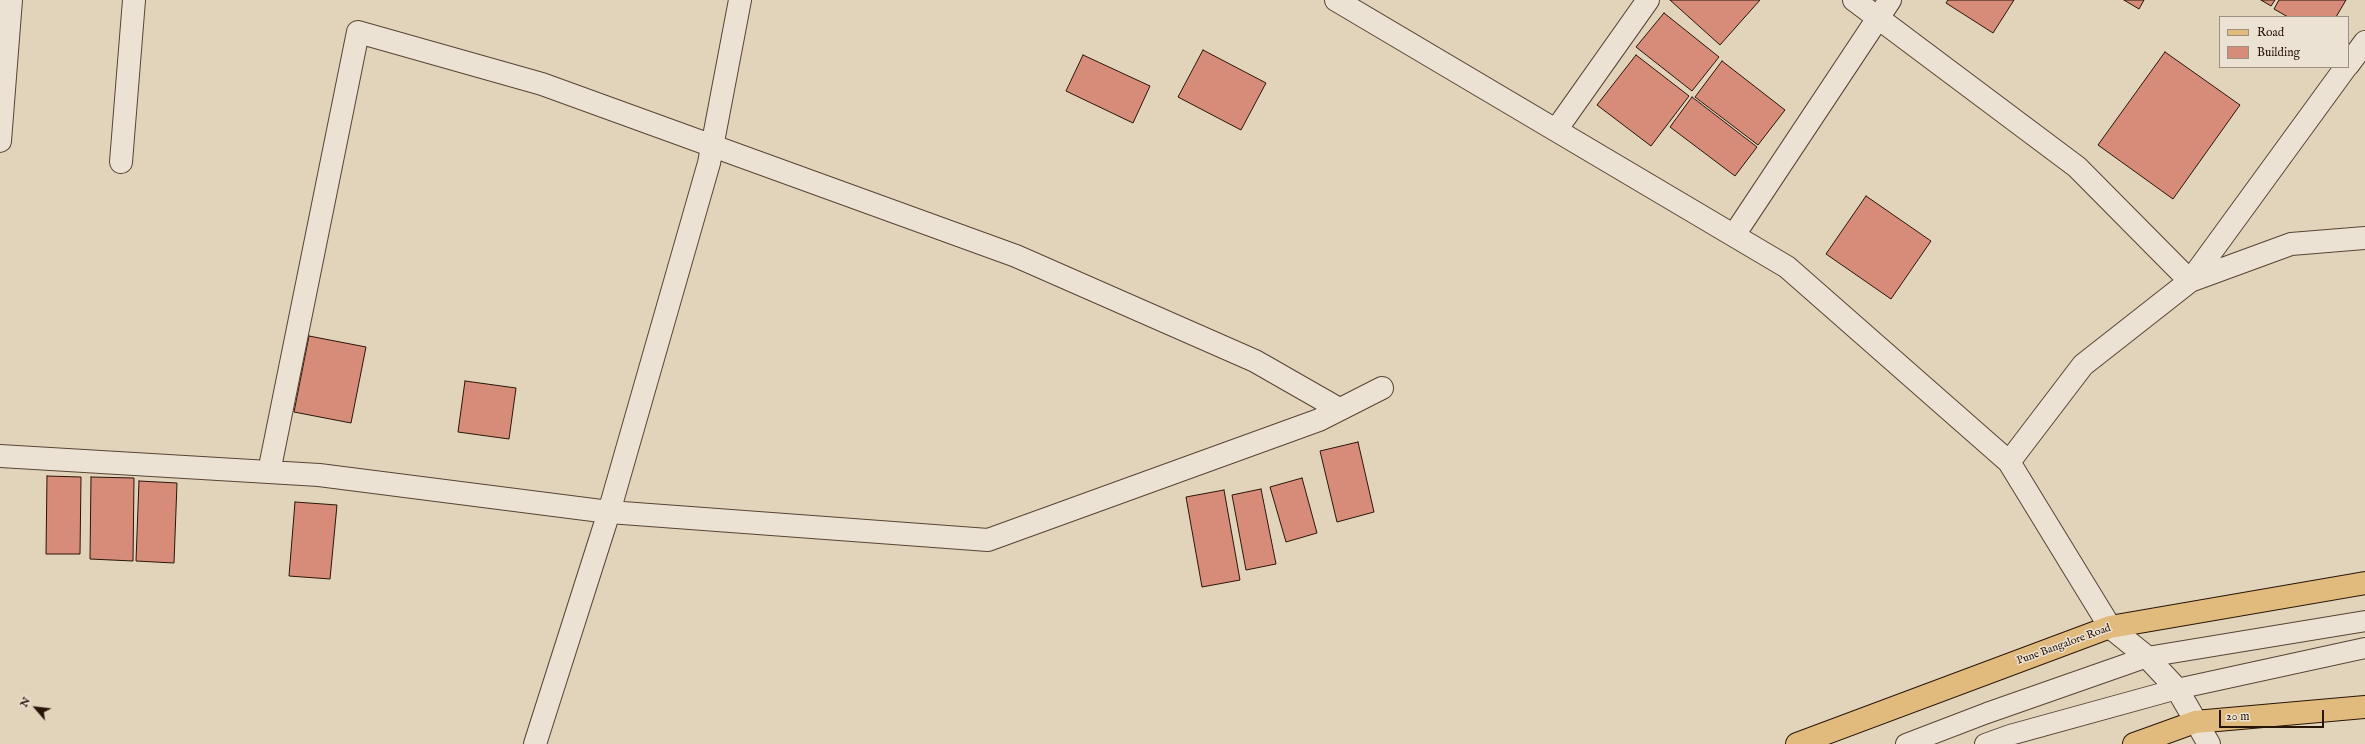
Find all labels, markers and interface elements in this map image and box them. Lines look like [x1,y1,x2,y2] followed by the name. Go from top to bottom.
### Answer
[2219,16,2349,68] legend
[2257,25,2284,40] text: Road
[2257,45,2300,60] text: Building
[2015,622,2113,668] street label: Pune Bangalore Road
[16,688,56,728] north arrow
[17,695,34,710] text: N
[2221,702,2326,728] scale bar
[2226,709,2249,724] text: 20 m

